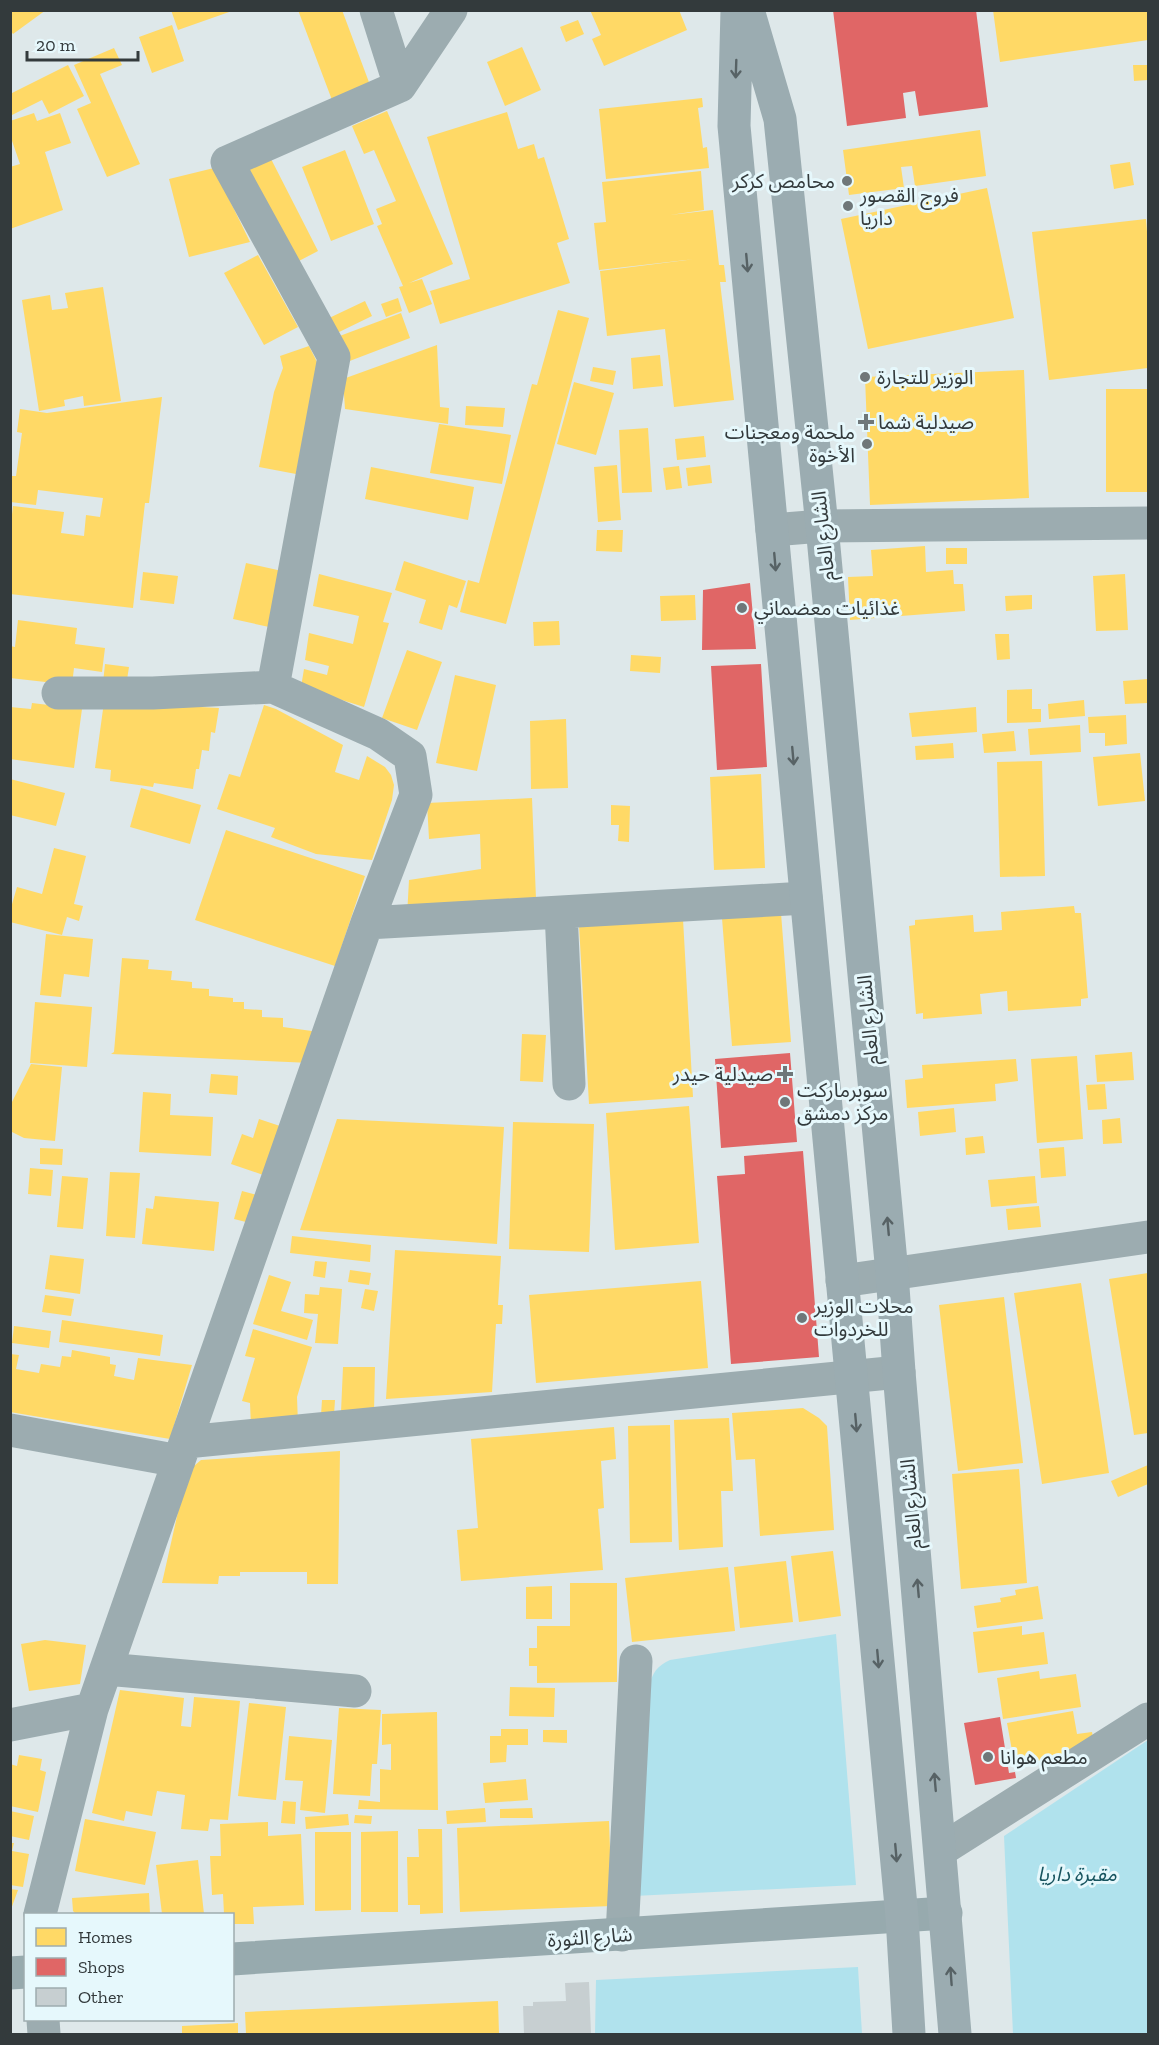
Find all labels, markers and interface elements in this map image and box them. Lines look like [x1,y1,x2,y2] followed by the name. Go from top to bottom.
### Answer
[27,24,138,62] scale bar
[36,34,76,56] text: 20 m
[730,58,741,78] one-way arrow
[731,169,835,193] place label: محامص كركر
[840,174,854,188] marker: محامص كركر
[859,183,959,230] place label: فروج القصور داريا
[841,199,855,213] marker: فروج القصور داريا
[742,253,753,273] one-way arrow
[877,365,973,389] place label: الوزير للتجارة
[858,370,872,384] marker: الوزير للتجارة
[878,410,974,434] place label: صيدلية شما
[859,415,873,429] marker: صيدلية شما
[725,420,855,467] place label: ملحمة ومعجنات الأخوة
[860,437,874,451] marker: ملحمة ومعجنات الأخوة
[806,489,843,582] street label: الشارع العام
[770,552,781,572] one-way arrow
[754,596,900,624] place label: غذائيات معضماني
[735,601,749,615] marker: غذائيات معضماني
[788,746,799,766] one-way arrow
[852,974,887,1066] street label: الشارع العام
[672,1062,773,1086] place label: صيدلية حيدر
[778,1067,792,1081] marker: صيدلية حيدر
[797,1078,889,1126] place label: سوبرماركت مركز دمشق
[778,1095,792,1109] marker: سوبرماركت مركز دمشق
[882,1216,893,1236] one-way arrow
[813,1294,914,1341] place label: محلات الوزير للخردوات
[795,1311,809,1325] marker: محلات الوزير للخردوات
[851,1412,862,1432] one-way arrow
[895,1458,930,1550] street label: الشارع العام
[912,1578,923,1598] one-way arrow
[873,1648,884,1668] one-way arrow
[1000,1745,1088,1772] place label: مطعم هوانا
[981,1750,995,1764] marker: مطعم هوانا
[929,1772,940,1792] one-way arrow
[891,1842,902,1862] one-way arrow
[1037,1862,1117,1886] park label: مقبرة داريا
[24,1913,234,2021] legend
[547,1922,633,1955] street label: شارع الثورة
[78,1926,132,1948] text: Homes
[78,1956,125,1978] text: Shops
[945,1967,956,1987] one-way arrow
[78,1986,124,2008] text: Other

